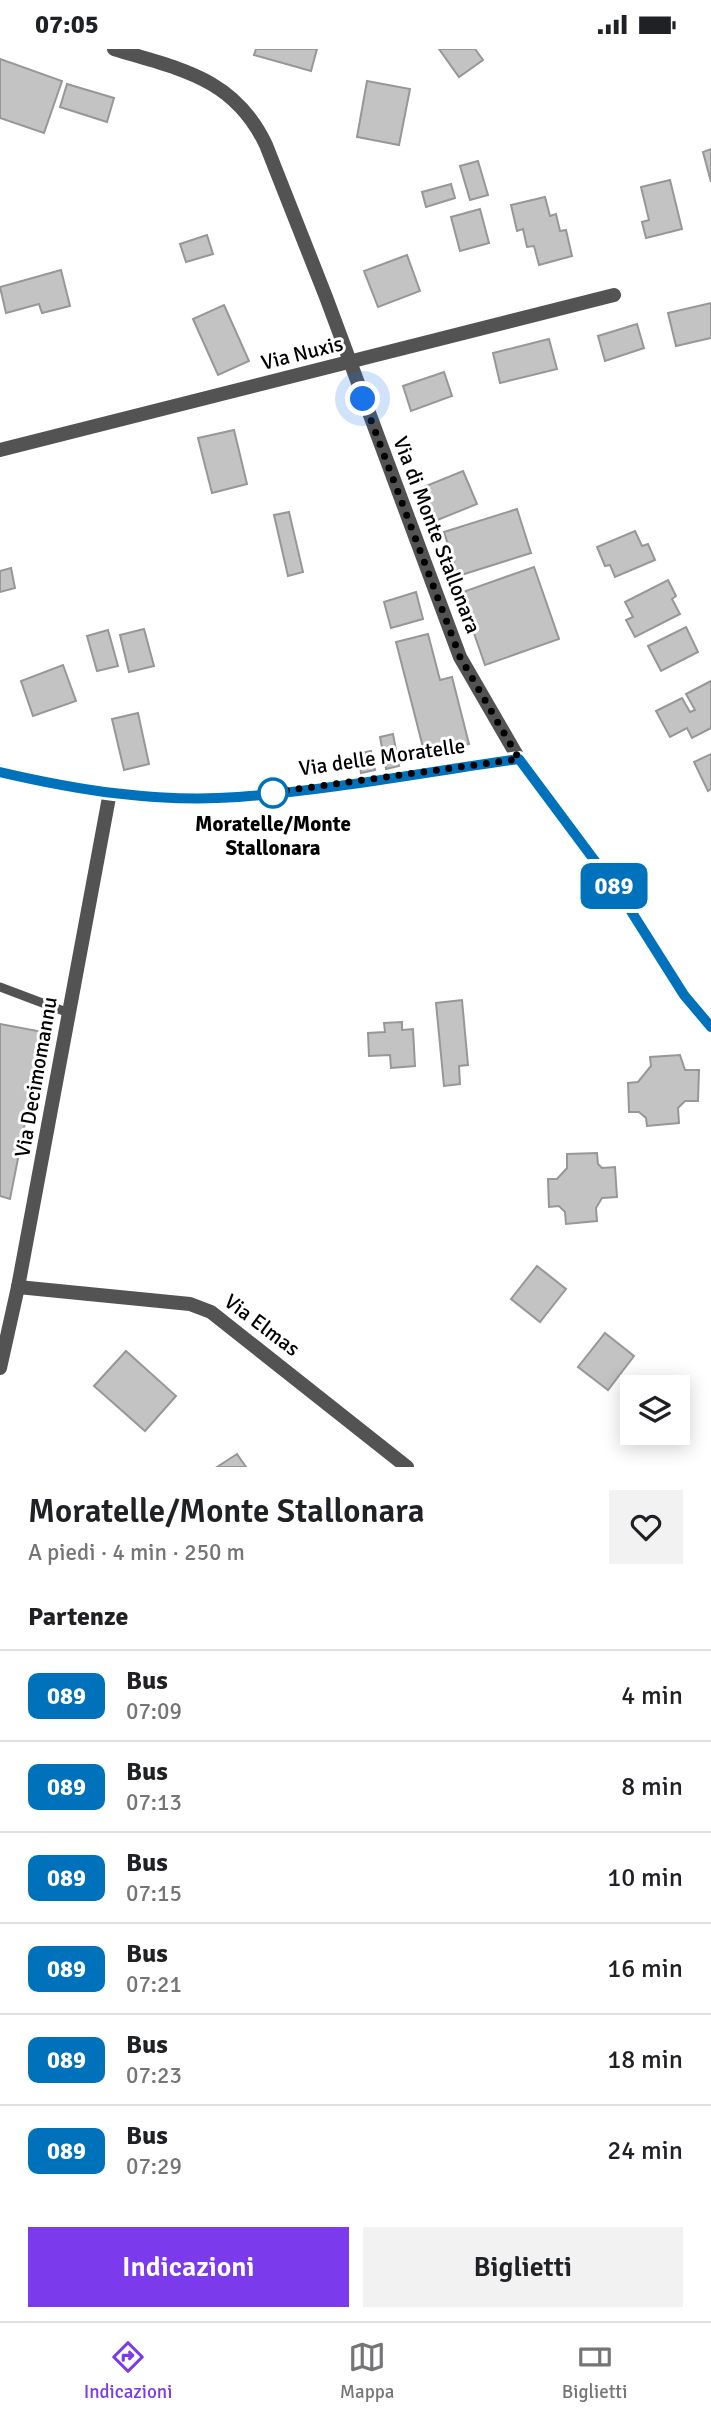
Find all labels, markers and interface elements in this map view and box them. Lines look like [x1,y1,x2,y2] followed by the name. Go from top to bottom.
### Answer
[35,9,99,41] text: 07:05
[258,330,346,376] street label: Via Nuxis
[345,381,380,416] your location
[387,433,487,637] street label: Via di Monte Stallonara
[297,732,467,782] street label: Via delle Moratelle
[258,778,288,808] marker: Moratelle/Monte Stallonara
[195,811,351,861] place label: Moratelle/Monte Stallonara
[574,863,654,909] line badge: 089
[595,871,633,901] text: 089
[9,995,63,1159] street label: Via Decimomannu
[219,1288,305,1362] street label: Via Elmas
[620,1375,690,1445] map controls
[620,1375,690,1445] button: layers
[609,1490,683,1564] button: heart
[28,1491,425,1532] text: Moratelle/Monte Stallonara
[28,1538,245,1567] text: A piedi · 4 min · 250 m
[28,1601,128,1633] text: Partenze
[126,1665,168,1697] text: Bus
[621,1680,683,1712] text: 4 min
[47,1681,86,1711] text: 089
[126,1697,182,1726] text: 07:09
[126,1756,168,1788] text: Bus
[621,1771,683,1803] text: 8 min
[47,1772,86,1802] text: 089
[126,1788,182,1817] text: 07:13
[126,1847,168,1879] text: Bus
[607,1862,683,1894] text: 10 min
[47,1863,86,1893] text: 089
[126,1879,182,1908] text: 07:15
[126,1938,168,1970] text: Bus
[607,1953,683,1985] text: 16 min
[47,1954,86,1984] text: 089
[126,1970,182,1999] text: 07:21
[126,2029,168,2061] text: Bus
[607,2044,683,2076] text: 18 min
[47,2045,86,2075] text: 089
[126,2061,182,2090] text: 07:23
[126,2120,168,2152] text: Bus
[607,2135,683,2167] text: 24 min
[47,2136,86,2166] text: 089
[126,2152,182,2181] text: 07:29
[28,2227,349,2307] button: Indicazioni
[363,2227,683,2307] button: Biglietti
[84,2338,172,2404] tab: Indicazioni
[340,2338,395,2404] tab: Mappa
[562,2338,627,2404] tab: Biglietti

